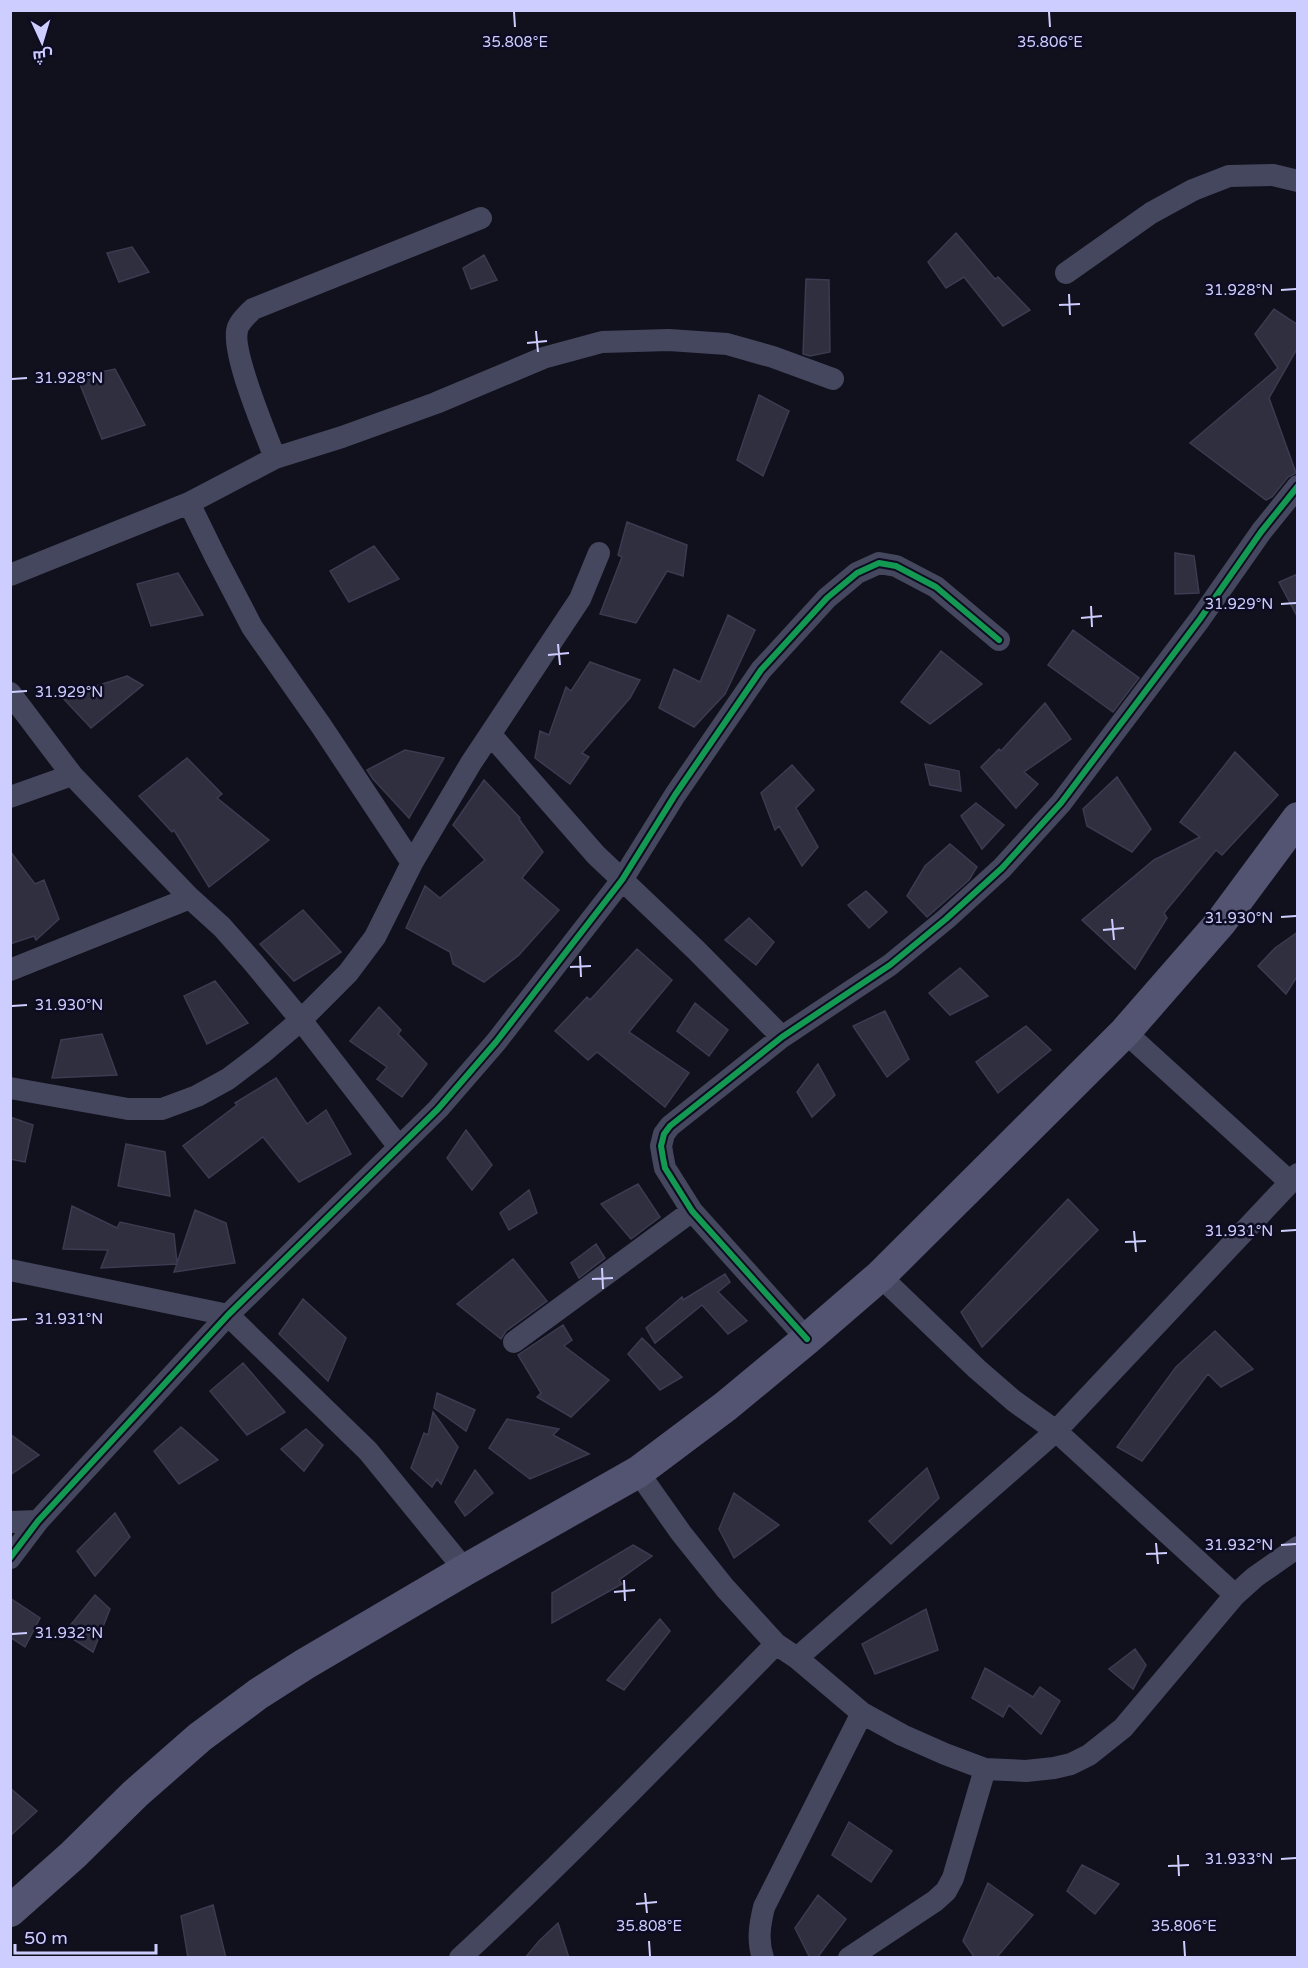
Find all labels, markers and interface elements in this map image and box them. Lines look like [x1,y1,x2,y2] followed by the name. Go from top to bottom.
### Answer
[12,12,72,72] north arrow
[482,33,548,51] text: 35.808°E
[1017,33,1083,51] text: 35.806°E
[32,45,54,67] text: ش
[1205,281,1273,299] text: 31.928°N
[35,369,103,387] text: 31.928°N
[1205,595,1273,613] text: 31.929°N
[35,683,103,701] text: 31.929°N
[1205,909,1273,927] text: 31.930°N
[35,996,103,1014] text: 31.930°N
[1205,1222,1273,1240] text: 31.931°N
[35,1310,103,1328] text: 31.931°N
[1205,1536,1273,1554] text: 31.932°N
[35,1624,103,1642] text: 31.932°N
[1205,1850,1273,1868] text: 31.933°N
[15,1917,156,1955] scale bar
[616,1917,682,1935] text: 35.808°E
[1151,1917,1217,1935] text: 35.806°E
[24,1927,68,1949] text: 50 m

